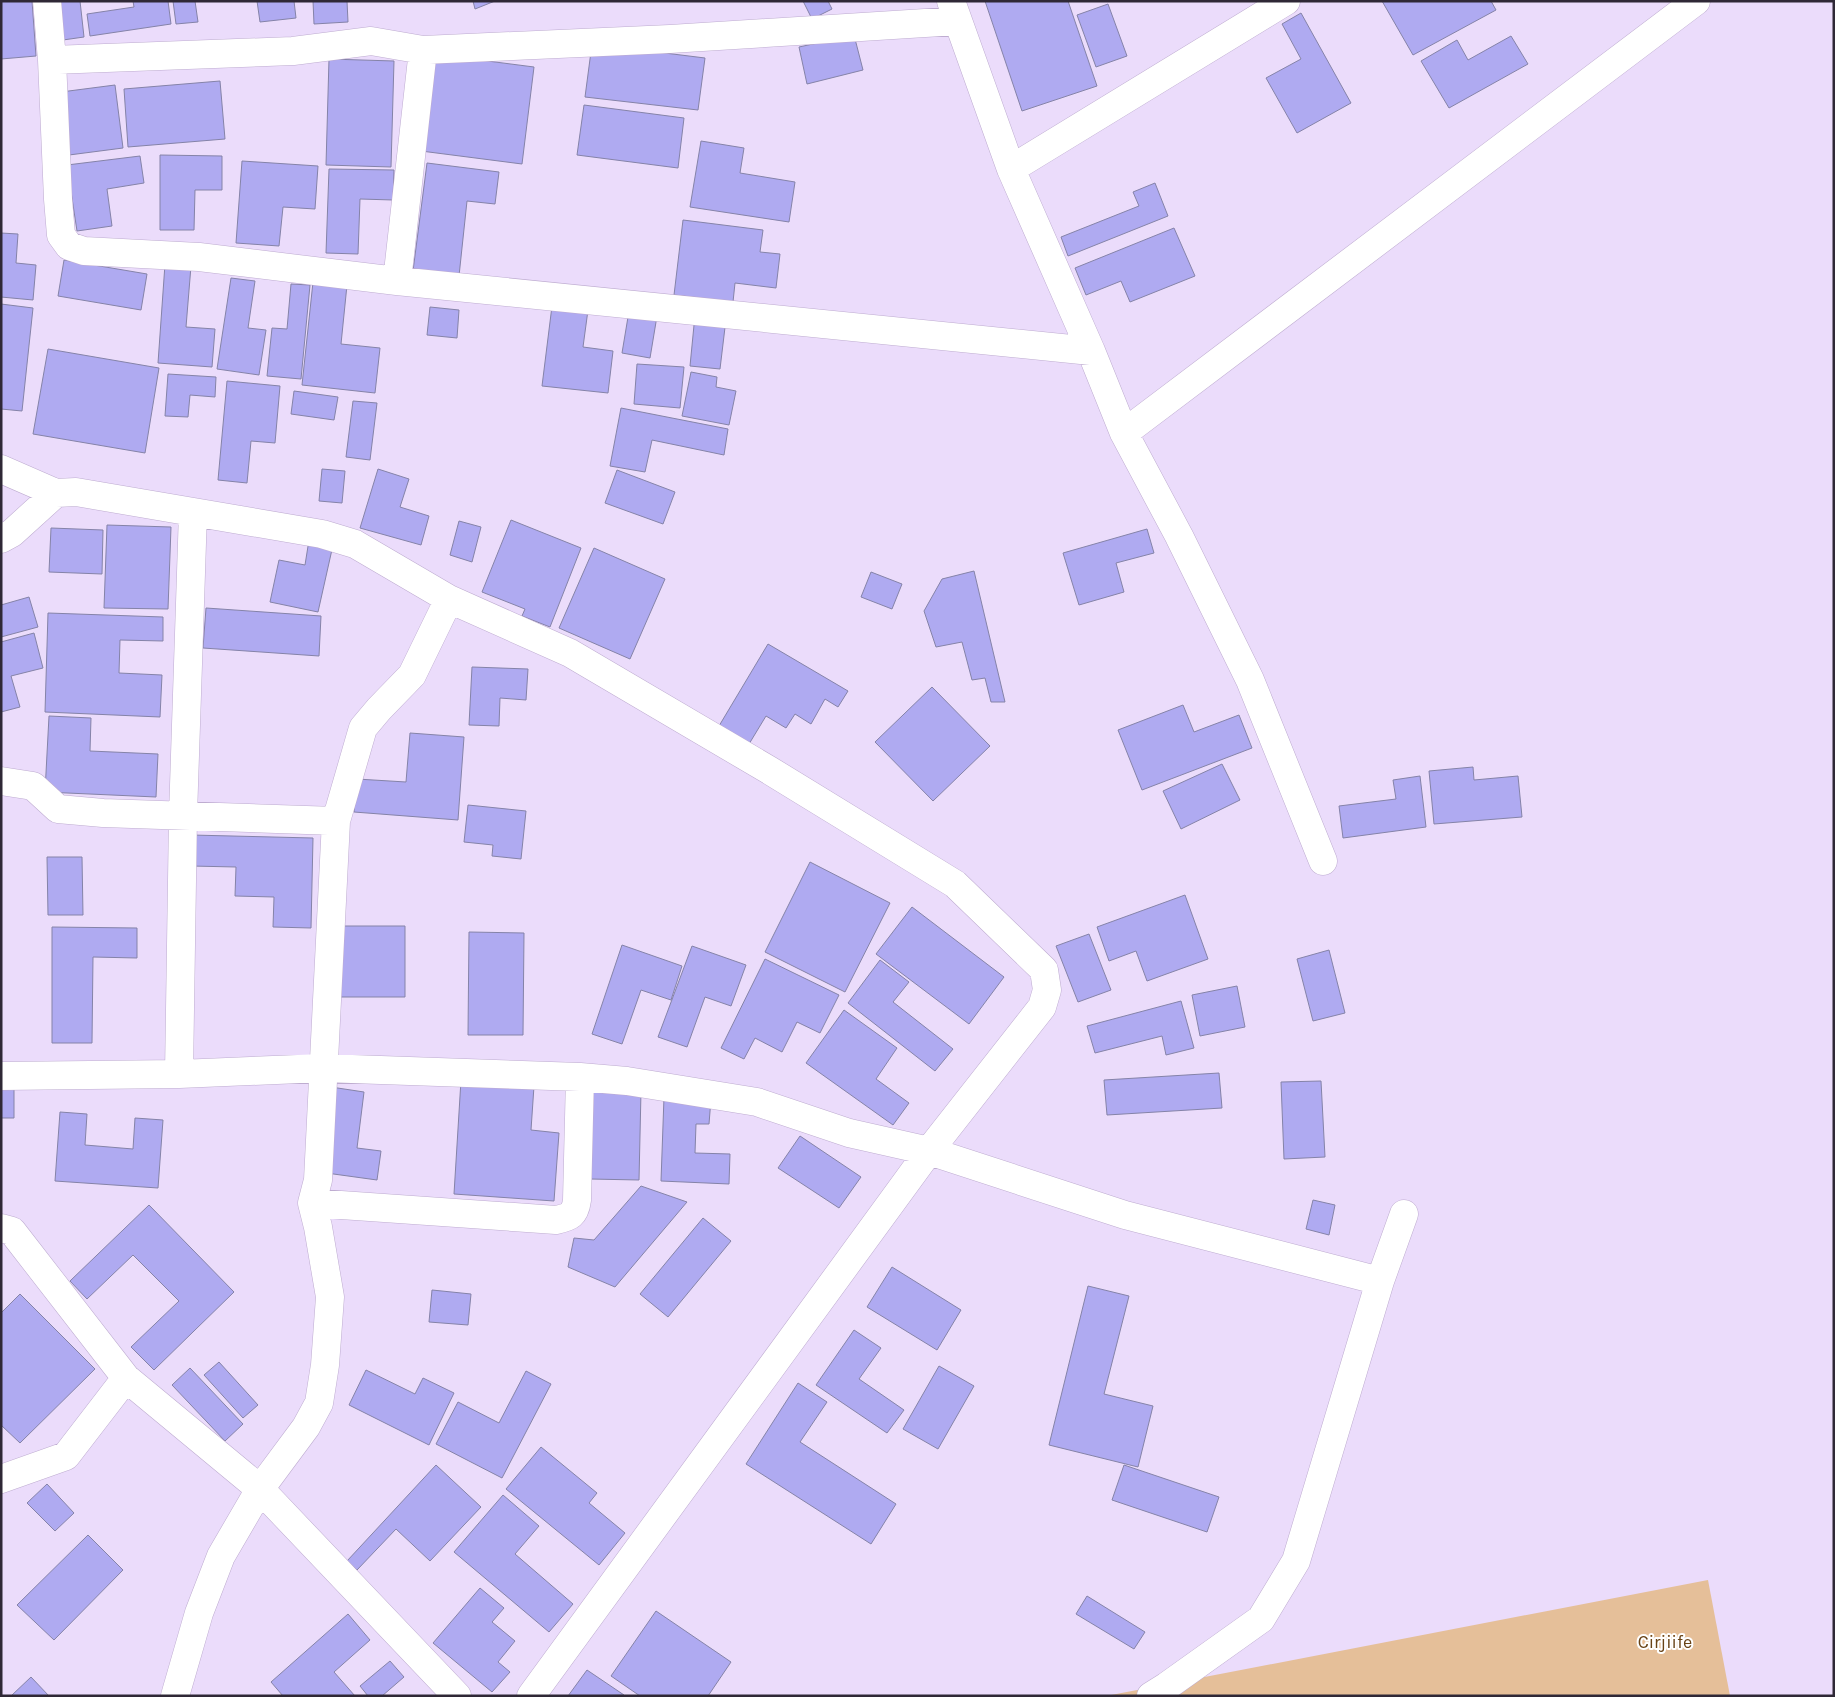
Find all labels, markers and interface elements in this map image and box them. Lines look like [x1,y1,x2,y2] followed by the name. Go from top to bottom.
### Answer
[1638,1631,1692,1653] park label: Cirjiife

